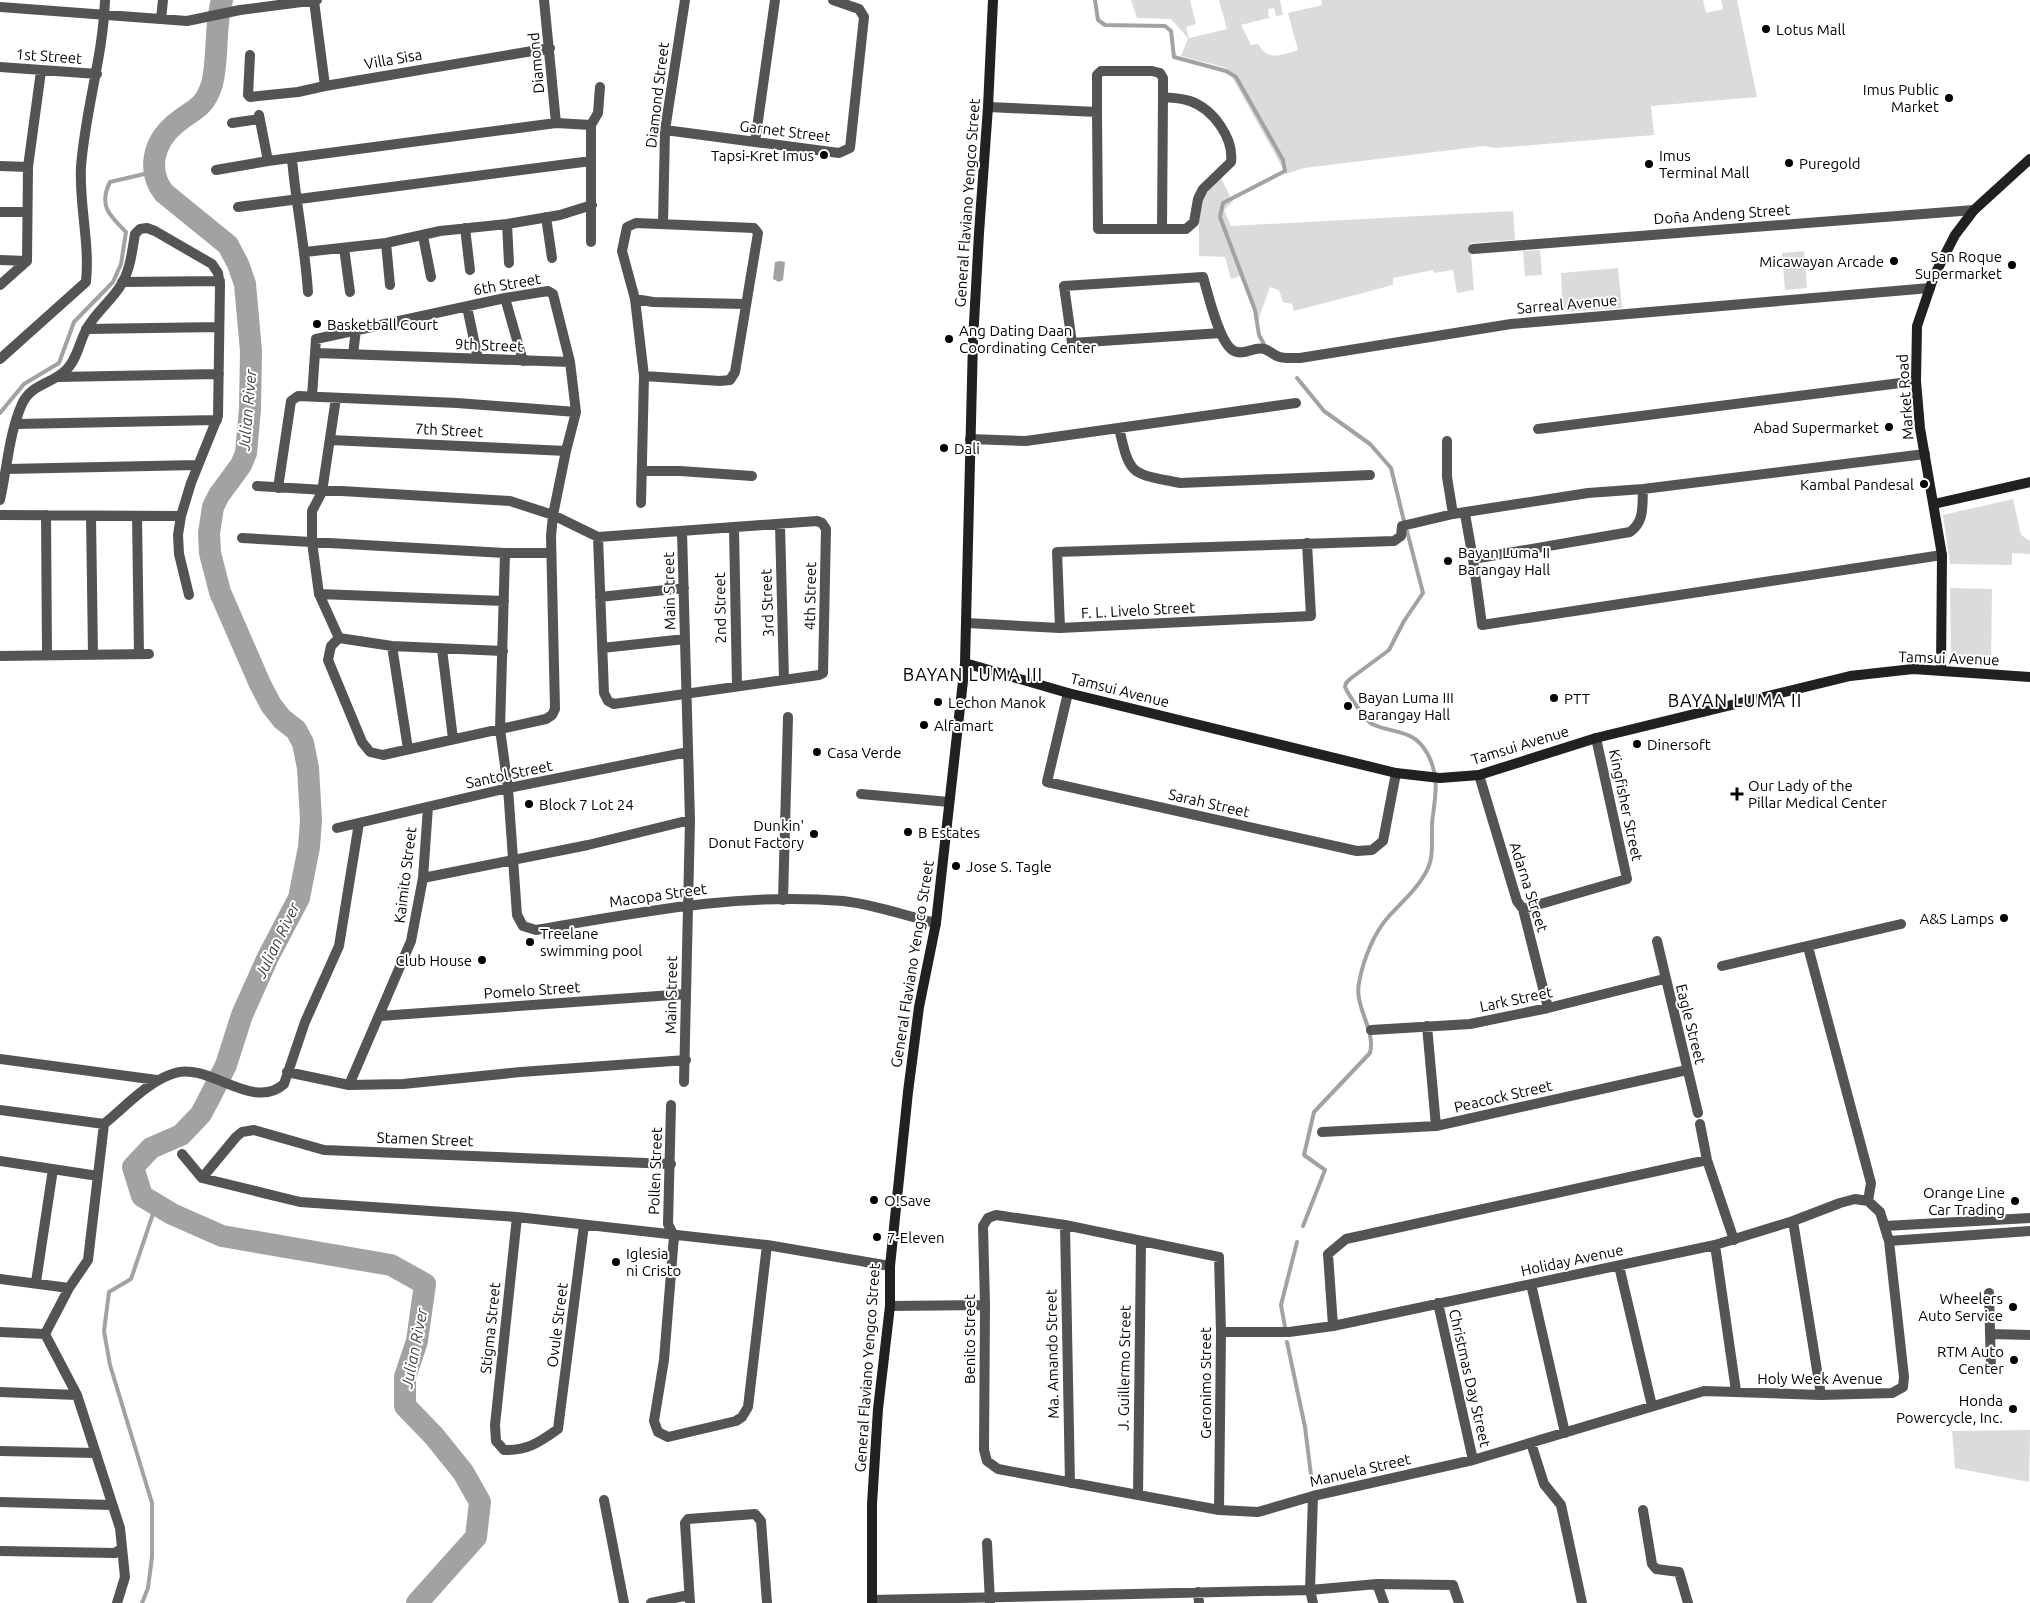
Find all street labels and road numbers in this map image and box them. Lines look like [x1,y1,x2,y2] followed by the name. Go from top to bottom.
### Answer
[525,32,547,94] street label: Diamond
[642,41,672,149] street label: Diamond Street
[15,45,83,67] street label: 1st Street
[363,46,423,72] street label: Villa Sisa
[951,98,983,308] street label: General Flaviano Yengco Street
[739,117,831,145] street label: Garnet Street
[1653,201,1791,227] street label: Doña Andeng Street
[472,270,542,298] street label: 6th Street
[1516,291,1618,317] street label: Sarreal Avenue
[455,335,523,355] street label: 9th Street
[1894,354,1916,440] street label: Market Road
[414,420,484,440] street label: 7th Street
[660,552,678,630] street label: Main Street
[801,562,819,630] street label: 4th Street
[757,569,777,637] street label: 3rd Street
[711,572,729,644] street label: 2nd Street
[1081,599,1196,621] street label: F. L. Livelo Street
[1898,648,2000,668] street label: Tamsui Avenue
[1069,670,1171,710] street label: Tamsui Avenue
[1469,722,1571,768] street label: Tamsui Avenue
[1606,747,1646,863] street label: Kingfisher Street
[464,757,554,791] street label: Santol Street
[1167,785,1251,821] street label: Sarah Street
[391,826,419,924] street label: Kaimito Street
[1506,840,1552,934] street label: Adarna Street
[887,859,937,1069] street label: General Flaviano Yengco Street
[608,880,708,910] street label: Macopa Street
[662,956,680,1034] street label: Main Street
[483,978,581,1002] street label: Pomelo Street
[1673,982,1709,1066] street label: Eagle Street
[1478,983,1554,1015] street label: Lark Street
[1452,1076,1554,1116] street label: Peacock Street
[645,1127,665,1215] street label: Pollen Street
[376,1129,474,1149] street label: Stamen Street
[1519,1241,1625,1279] street label: Holiday Avenue
[851,1263,883,1473] street label: General Flaviano Yengco Street
[477,1281,503,1375] street label: Stigma Street
[543,1282,571,1368] street label: Ovule Street
[1042,1289,1062,1419] street label: Ma. Amando Street
[961,1294,978,1384] street label: Benito Street
[1114,1305,1134,1431] street label: J. Guillermo Street
[1446,1307,1494,1449] street label: Christmas Day Street
[1197,1327,1214,1439] street label: Geronimo Street
[1757,1370,1883,1387] street label: Holy Week Avenue
[1308,1450,1412,1490] street label: Manuela Street

